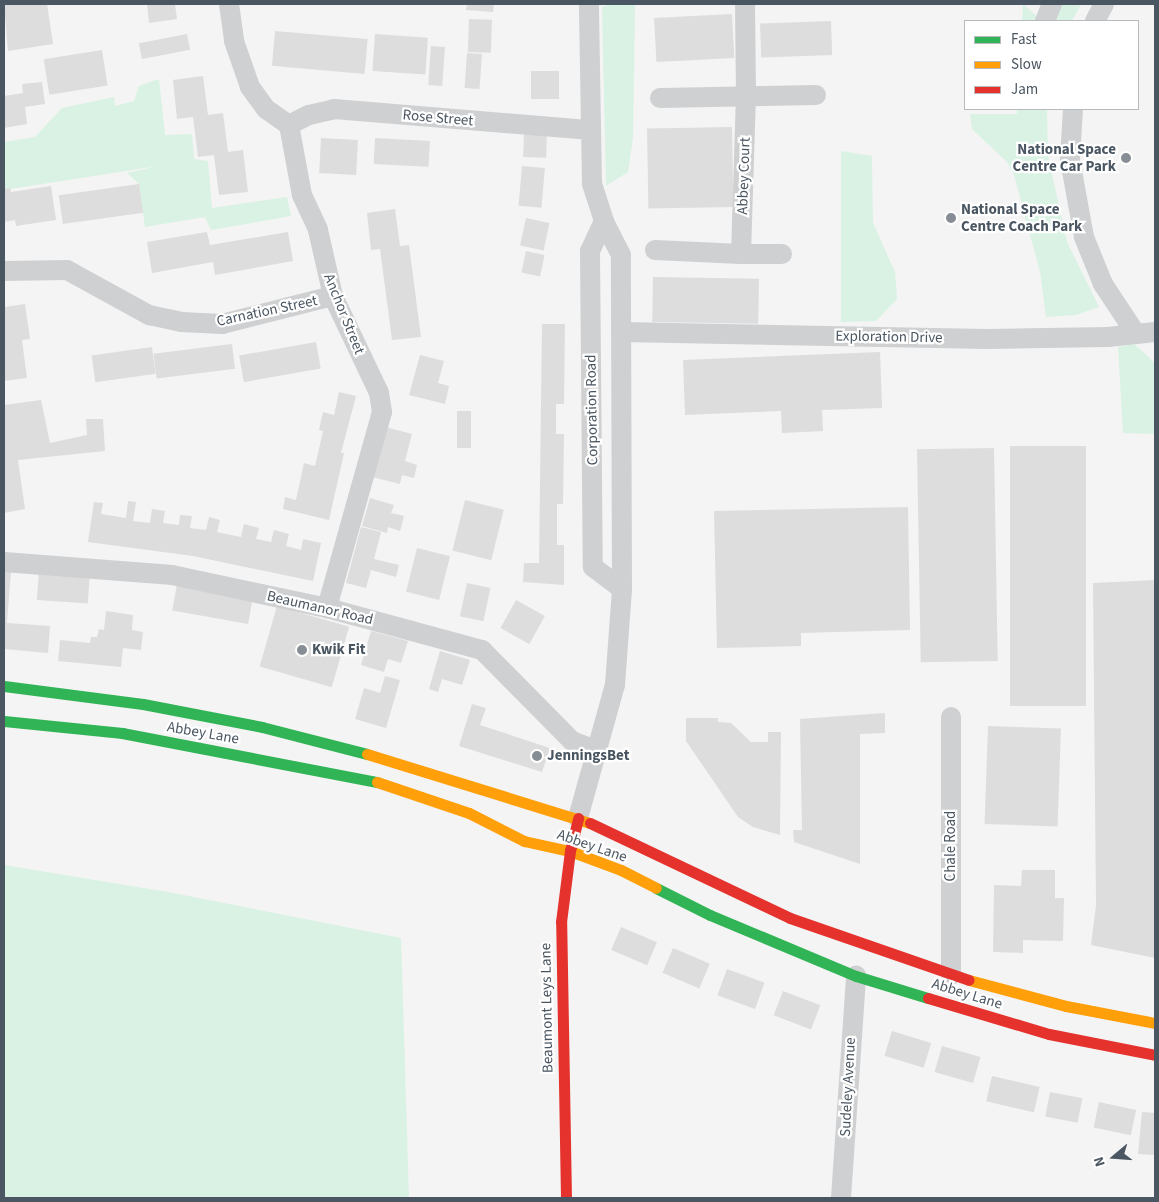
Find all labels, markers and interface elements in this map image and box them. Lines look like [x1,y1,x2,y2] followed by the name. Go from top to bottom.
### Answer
[964,20,1139,110] legend
[1011,29,1037,50] text: Fast
[1011,54,1042,75] text: Slow
[1011,79,1038,100] text: Jam
[402,106,474,130] street label: Rose Street
[734,137,754,215] street label: Abbey Court
[1012,140,1116,175] place label: National Space Centre Car Park
[1120,152,1132,164] marker: National Space Centre Car Park
[961,200,1082,235] place label: National Space Centre Coach Park
[945,212,957,224] marker: National Space Centre Coach Park
[320,271,368,357] street label: Anchor Street
[215,292,319,330] street label: Carnation Street
[835,327,943,347] street label: Exploration Drive
[582,354,602,466] street label: Corporation Road
[265,587,375,629] street label: Beaumanor Road
[312,641,366,659] place label: Kwik Fit
[296,644,308,656] marker: Kwik Fit
[166,718,240,748] street label: Abbey Lane
[547,747,629,765] place label: JenningsBet
[531,750,543,762] marker: JenningsBet
[942,811,960,881] street label: Chale Road
[555,826,629,866] street label: Abbey Lane
[537,943,557,1073] street label: Beaumont Leys Lane
[930,975,1004,1013] street label: Abbey Lane
[836,1037,860,1137] street label: Sudeley Avenue
[1089,1132,1139,1182] north arrow
[1089,1154,1111,1169] text: N

